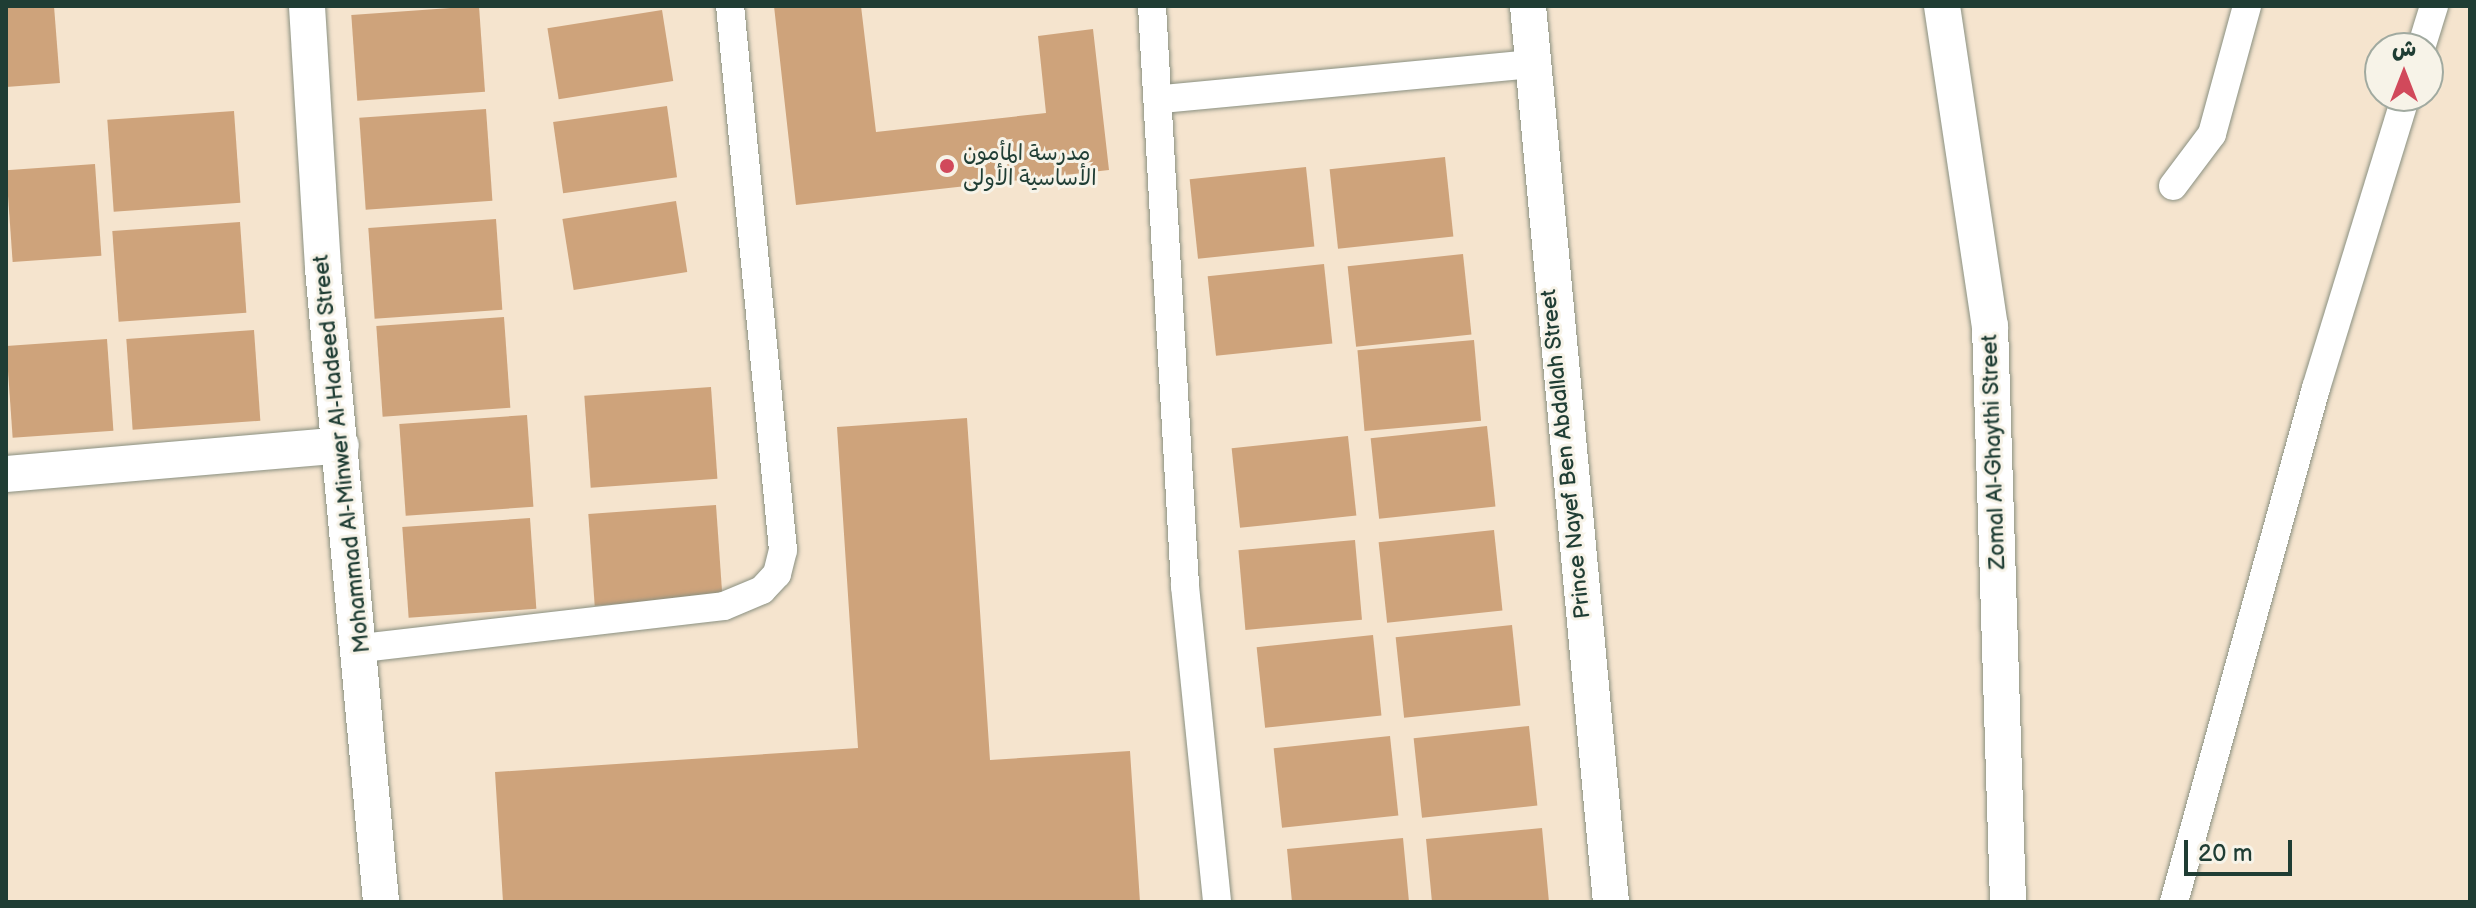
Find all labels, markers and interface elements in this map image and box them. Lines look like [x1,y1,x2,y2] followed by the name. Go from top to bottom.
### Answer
[2364,32,2444,112] north arrow
[2392,36,2416,63] text: ش
[963,140,1097,192] place label: مدرسة المأمون الأساسية الأولى
[938,157,956,175] marker: مدرسة المأمون الأساسية الأولى
[308,254,376,654] street label: Mohammad Al-Minwer Al-Hadeed Street
[1536,288,1596,620] street label: Prince Nayef Ben Abdallah Street
[1977,334,2011,570] street label: Zomal Al-Ghaythi Street
[2188,824,2296,874] scale bar
[2198,839,2253,868] text: 20 m

